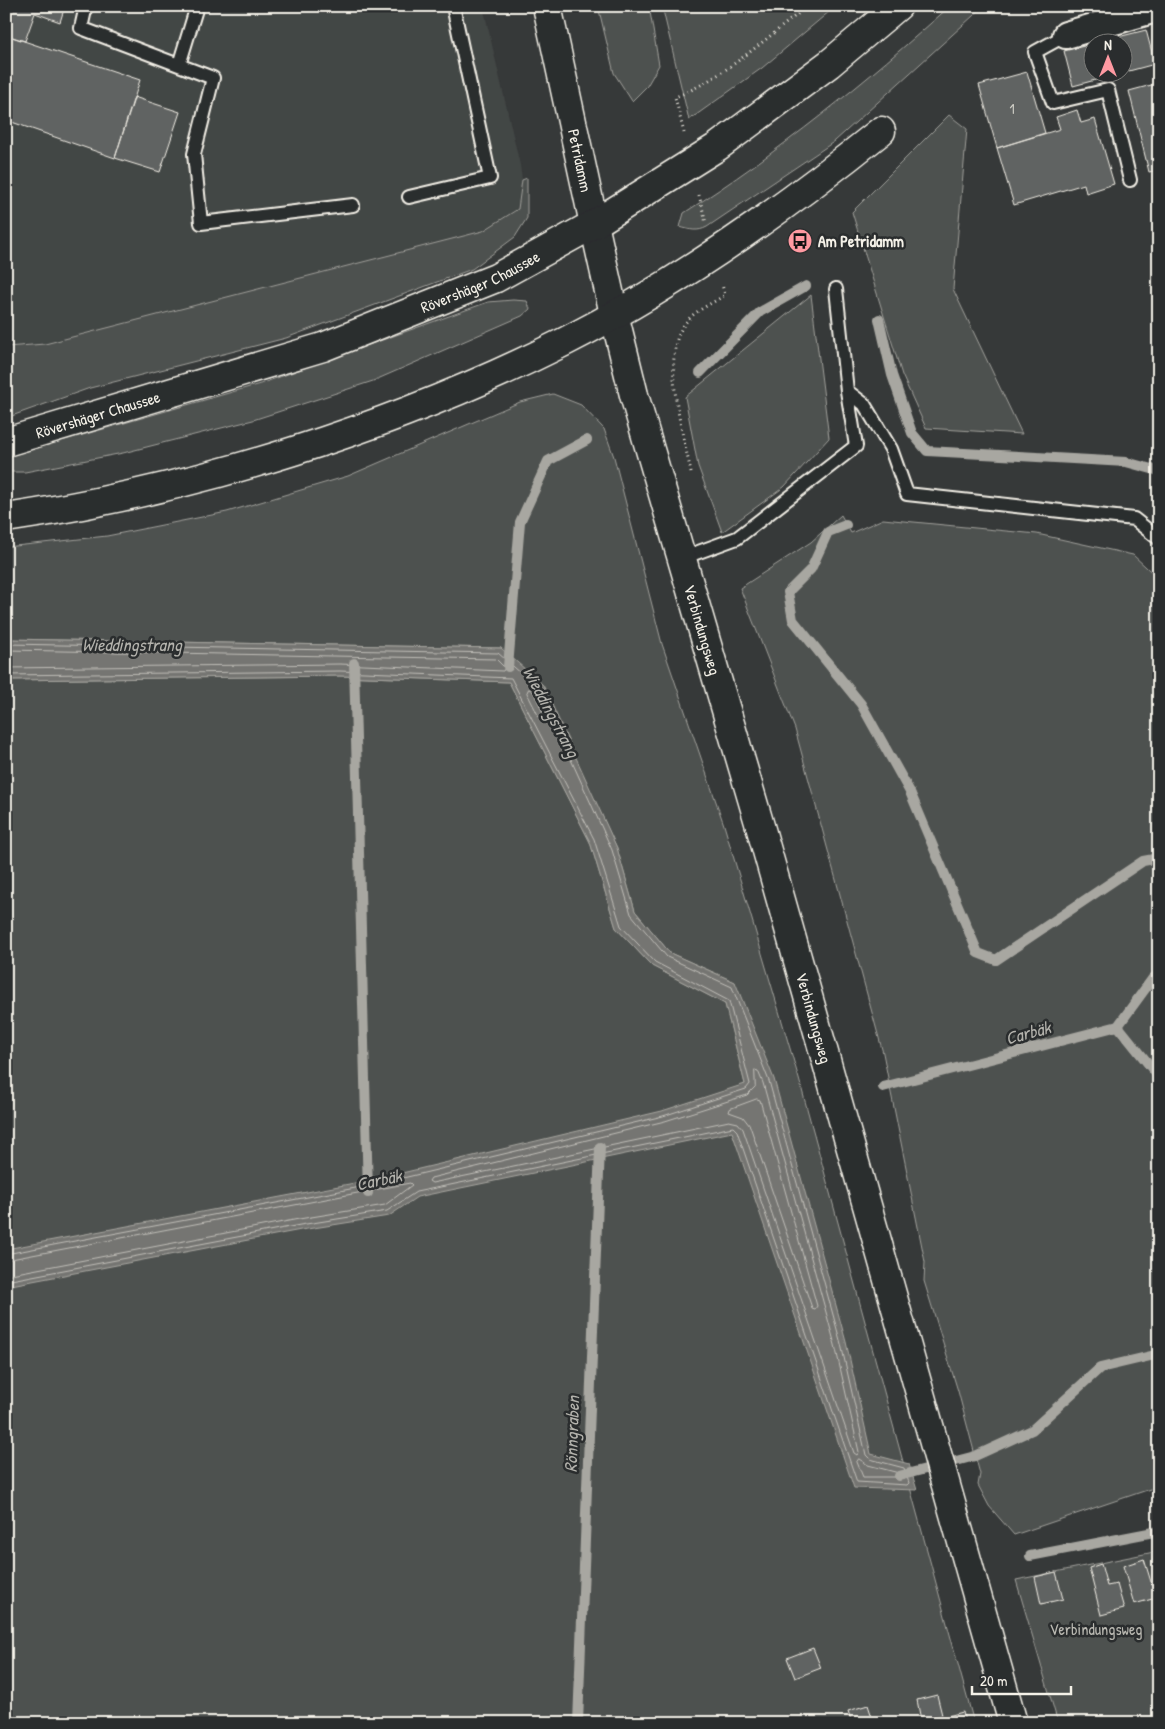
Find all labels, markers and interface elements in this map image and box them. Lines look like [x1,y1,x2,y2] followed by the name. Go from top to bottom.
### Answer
[1082,32,1132,82] north arrow
[1104,35,1112,54] text: N
[1009,99,1015,118] house number: 1
[563,127,598,194] street label: Petridamm
[787,228,813,254] bus stop icon: Am Petridamm
[818,230,904,252] place label: Am Petridamm
[417,245,544,318] street label: Rövershäger Chaussee
[33,385,163,443] street label: Rövershäger Chaussee
[679,582,726,677] street label: Verbindungsweg
[82,632,183,657] water label: Wieddingstrang
[517,662,586,763] water label: Wieddingstrang
[791,970,837,1066] street label: Verbindungsweg
[1003,1014,1055,1051] water label: Carbäk
[354,1162,405,1196] water label: Carbäk
[558,1394,585,1473] water label: Rönngraben
[1050,1618,1142,1640] park label: Verbindungsweg
[972,1664,1071,1696] scale bar
[980,1670,1007,1691] text: 20 m

